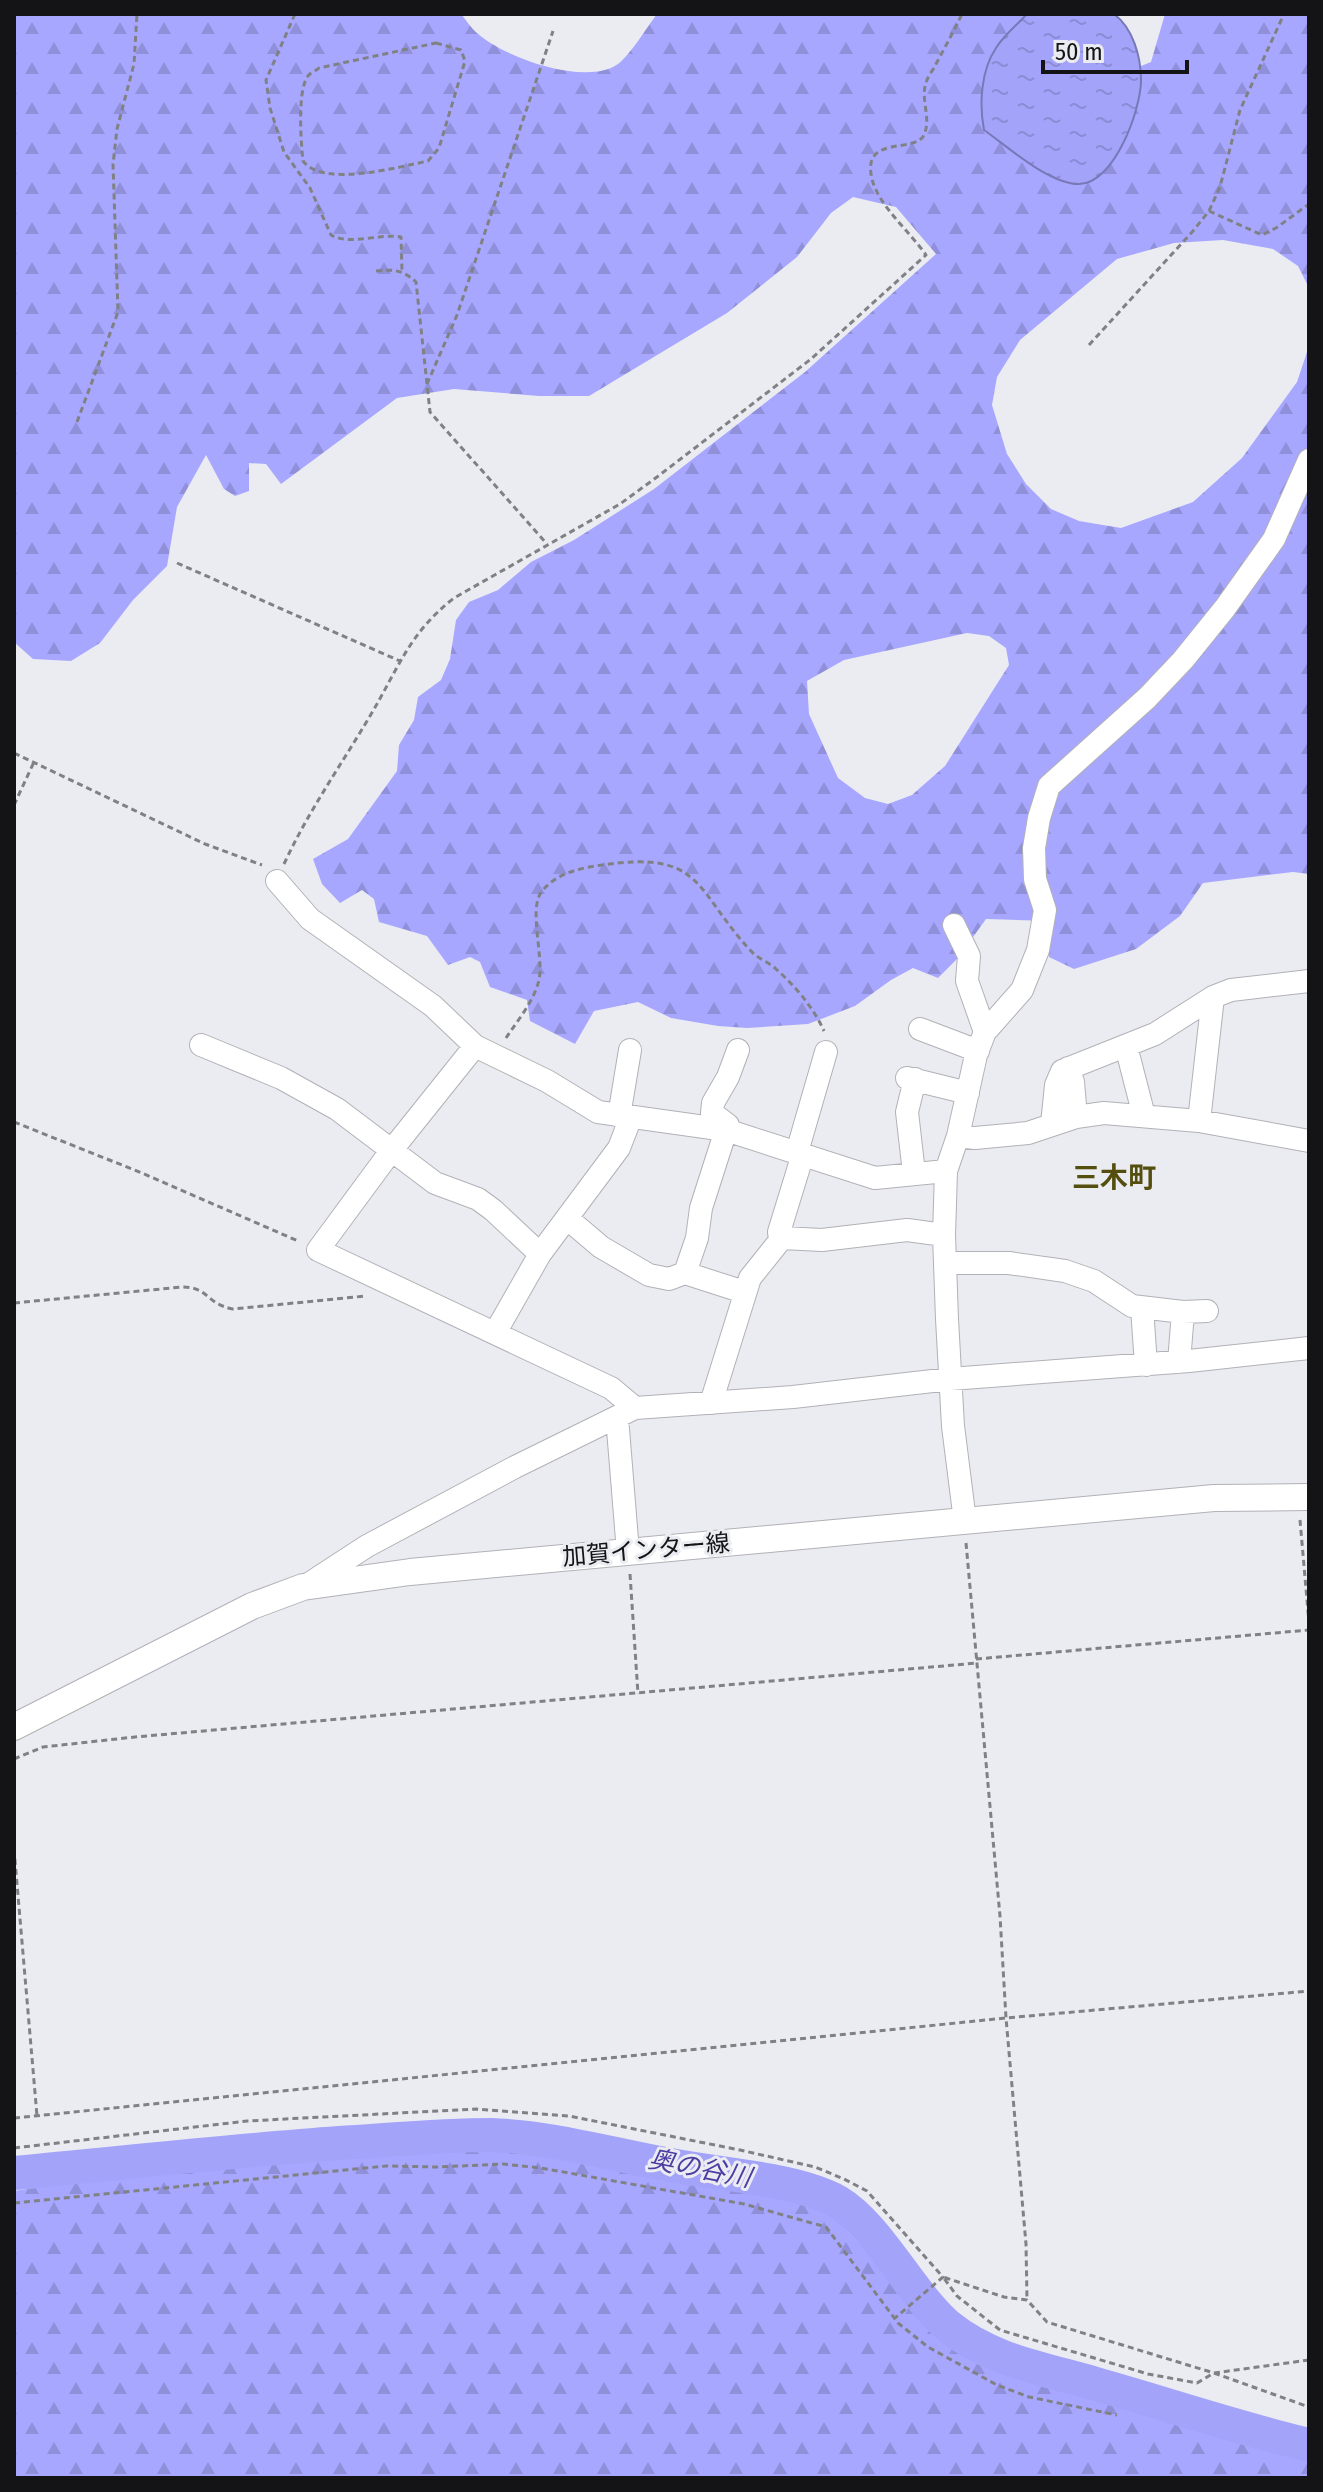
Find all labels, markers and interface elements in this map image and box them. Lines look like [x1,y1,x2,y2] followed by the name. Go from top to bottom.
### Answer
[1043,24,1187,74] scale bar
[1055,38,1103,66] text: 50 m
[1072,1161,1156,1194] district label: 三木町
[561,1529,731,1571] street label: 加賀インター線
[646,2143,757,2194] water label: 奥の谷川

